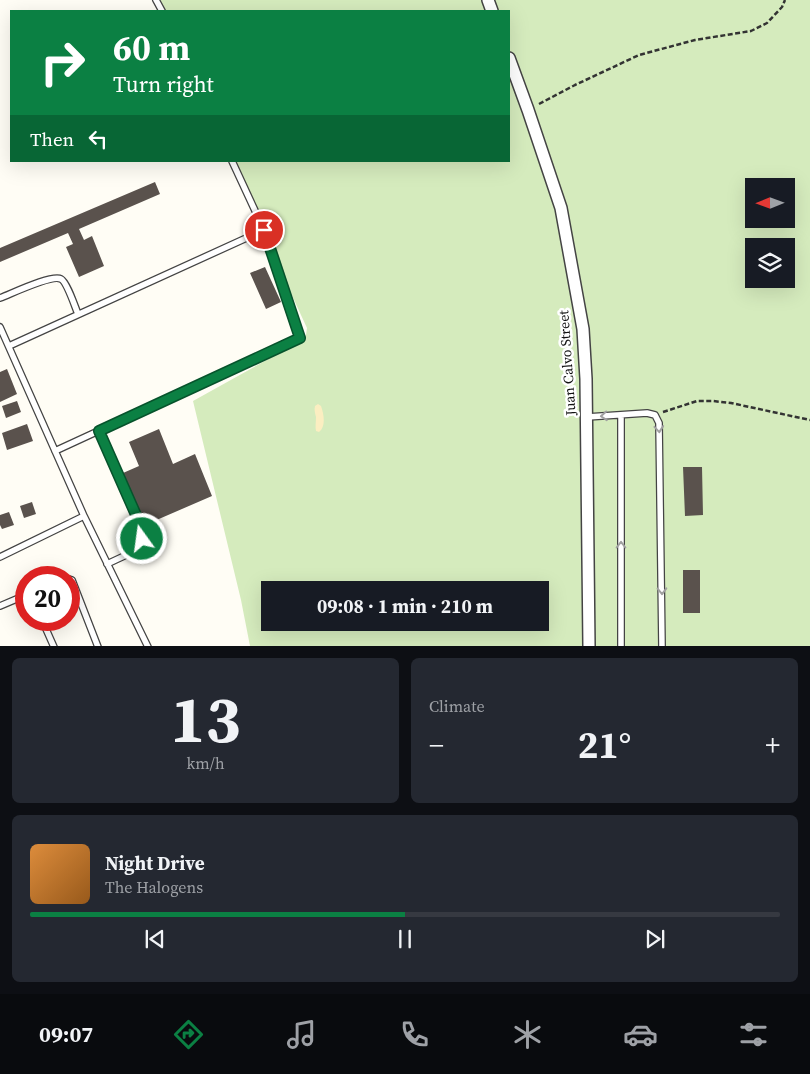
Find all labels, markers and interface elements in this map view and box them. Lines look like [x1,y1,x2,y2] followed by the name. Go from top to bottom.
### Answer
[113,24,190,72] text: 60 m
[30,30,95,95] icon: right
[113,69,214,99] text: Turn right
[84,125,112,153] icon: left
[30,126,74,152] text: Then
[745,178,795,228] north arrow
[745,178,795,288] map controls
[243,209,285,251] pin
[250,216,278,244] icon: arrive
[745,238,795,288] button: layers
[553,309,581,417] street label: Juan Calvo Street
[600,410,608,421] one-way arrow
[653,425,664,433] one-way arrow
[115,512,167,564] position arrow
[616,541,626,549] one-way arrow
[15,566,80,631] speed limit sign: 20
[656,588,667,596] one-way arrow
[317,593,493,619] text: 09:08 · 1 min · 210 m
[170,675,241,764] text: 13
[429,695,485,717] text: Climate
[578,719,631,771] text: 21°
[429,726,444,764] text: −
[765,726,780,764] text: +
[186,752,225,774] text: km/h
[105,850,205,876] text: Night Drive
[105,876,203,898] text: The Halogens
[141,925,169,953] icon: previous
[391,925,419,953] icon: pause
[641,925,669,953] icon: next
[171,1017,206,1052] icon: directions
[284,1017,319,1052] icon: music
[397,1017,432,1052] icon: phone
[510,1017,545,1052] icon: climate
[623,1017,658,1052] icon: car
[736,1017,771,1052] icon: filters
[39,1019,93,1049] text: 09:07

